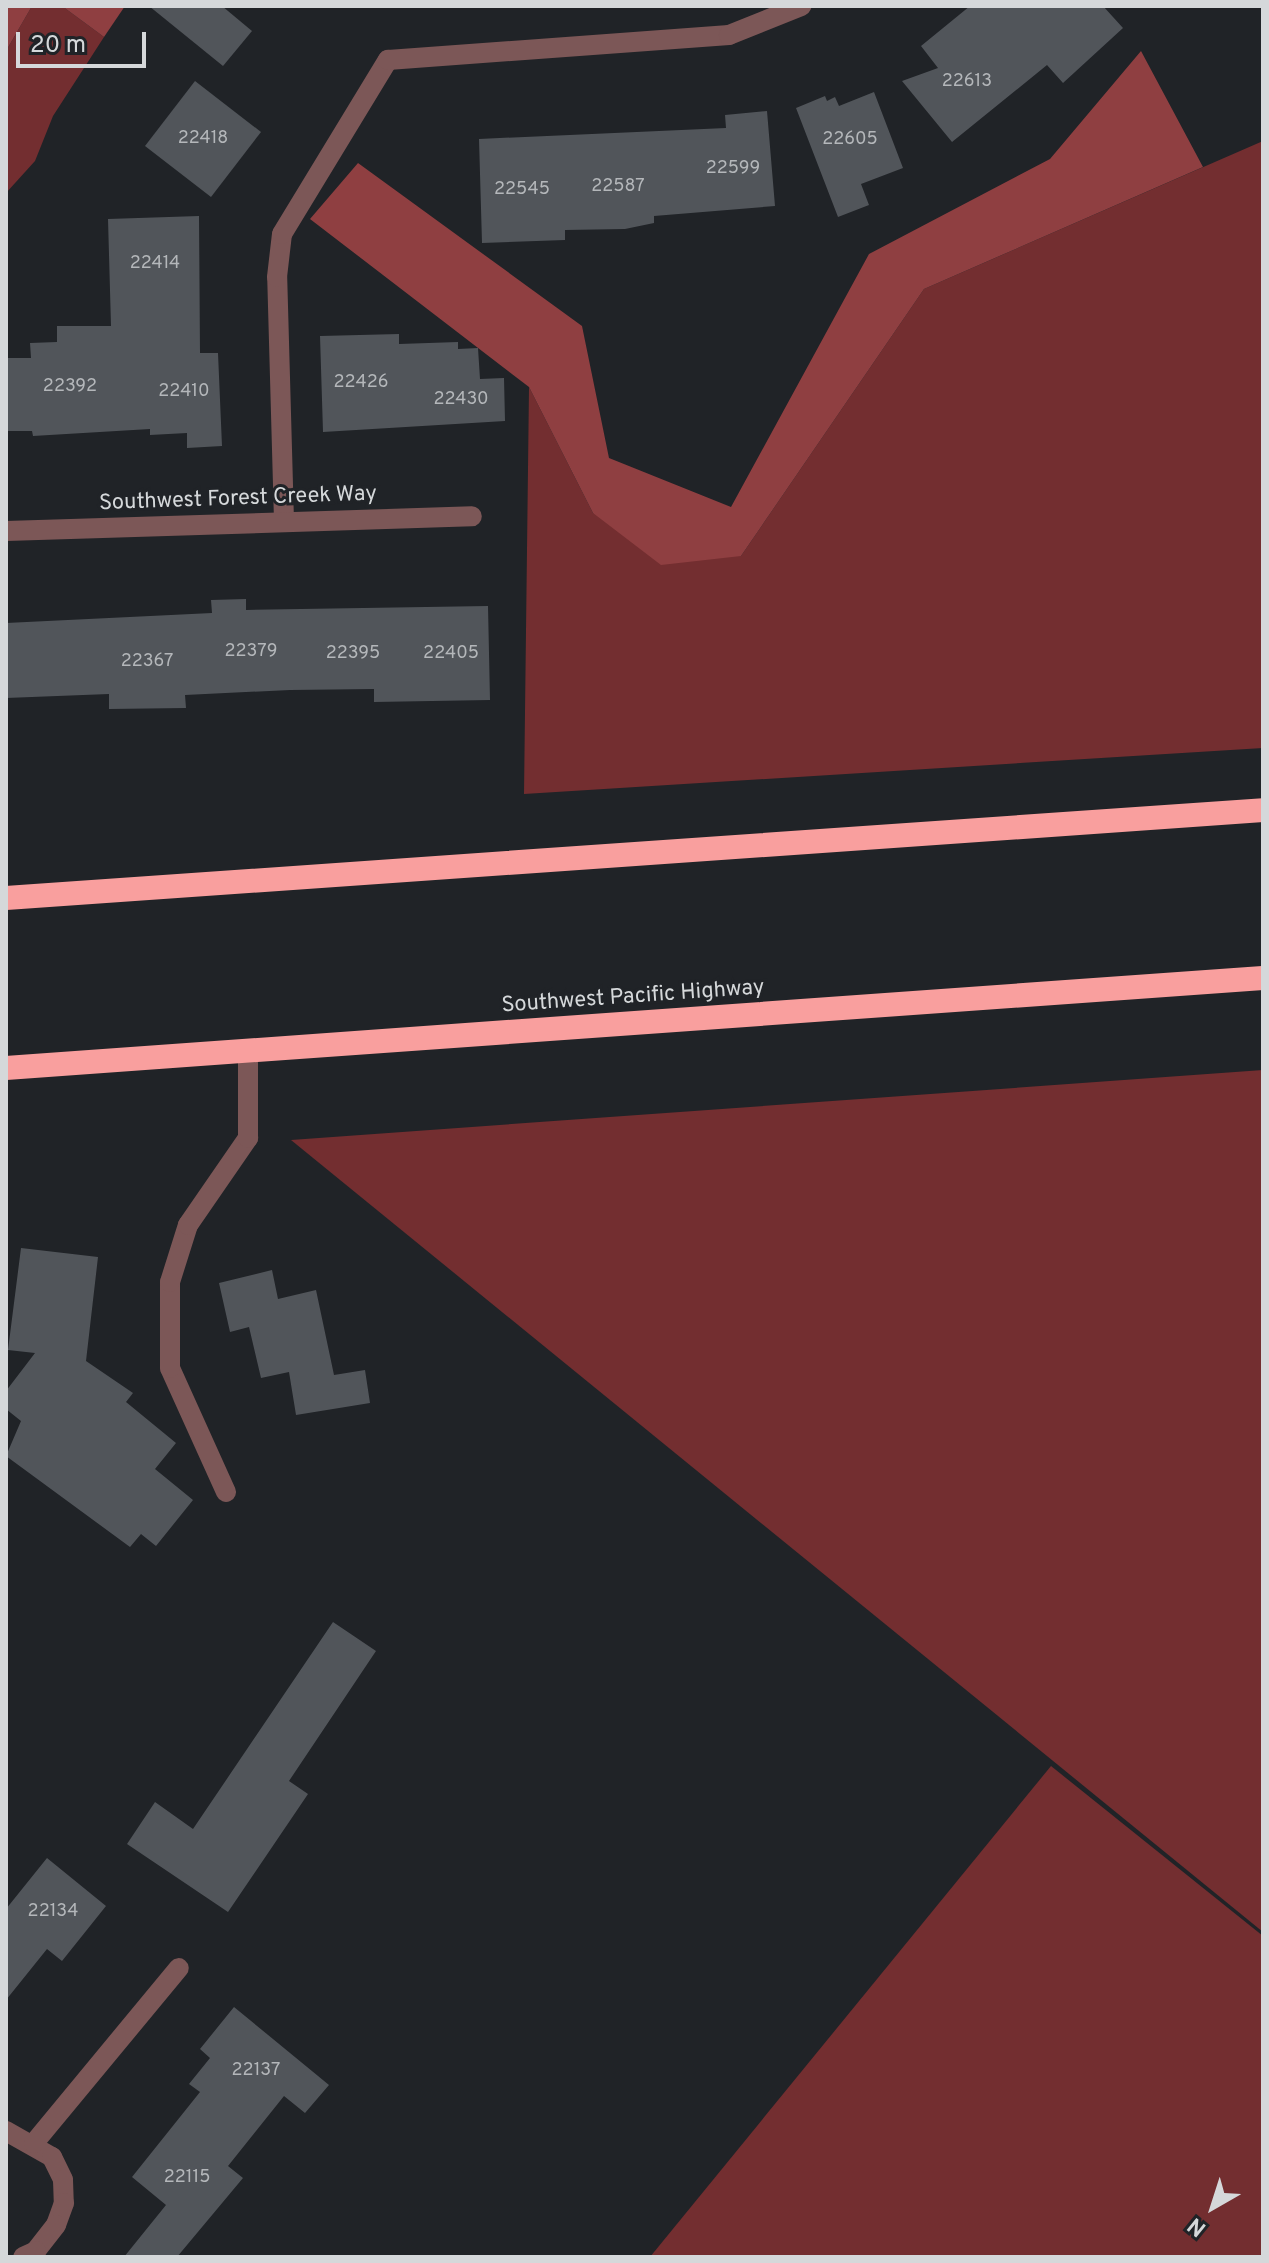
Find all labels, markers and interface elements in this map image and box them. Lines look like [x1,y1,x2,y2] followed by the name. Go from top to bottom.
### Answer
[20,16,150,66] scale bar
[30,31,86,61] text: 20 m
[942,71,992,93] house number: 22613
[178,128,228,150] house number: 22418
[822,129,878,151] house number: 22605
[706,158,760,180] house number: 22599
[591,176,645,198] house number: 22587
[494,179,550,201] house number: 22545
[130,253,180,275] house number: 22414
[334,372,388,394] house number: 22426
[43,376,97,398] house number: 22392
[158,381,210,403] house number: 22410
[433,389,489,411] house number: 22430
[98,481,378,517] street label: Southwest Forest Creek Way
[225,641,277,663] house number: 22379
[326,643,380,665] house number: 22395
[423,643,479,665] house number: 22405
[121,651,173,673] house number: 22367
[501,975,765,1019] street label: Southwest Pacific Highway
[28,1901,78,1923] house number: 22134
[232,2060,280,2082] house number: 22137
[164,2167,210,2189] house number: 22115
[1173,2167,1253,2247] north arrow
[1183,2211,1212,2242] text: N

